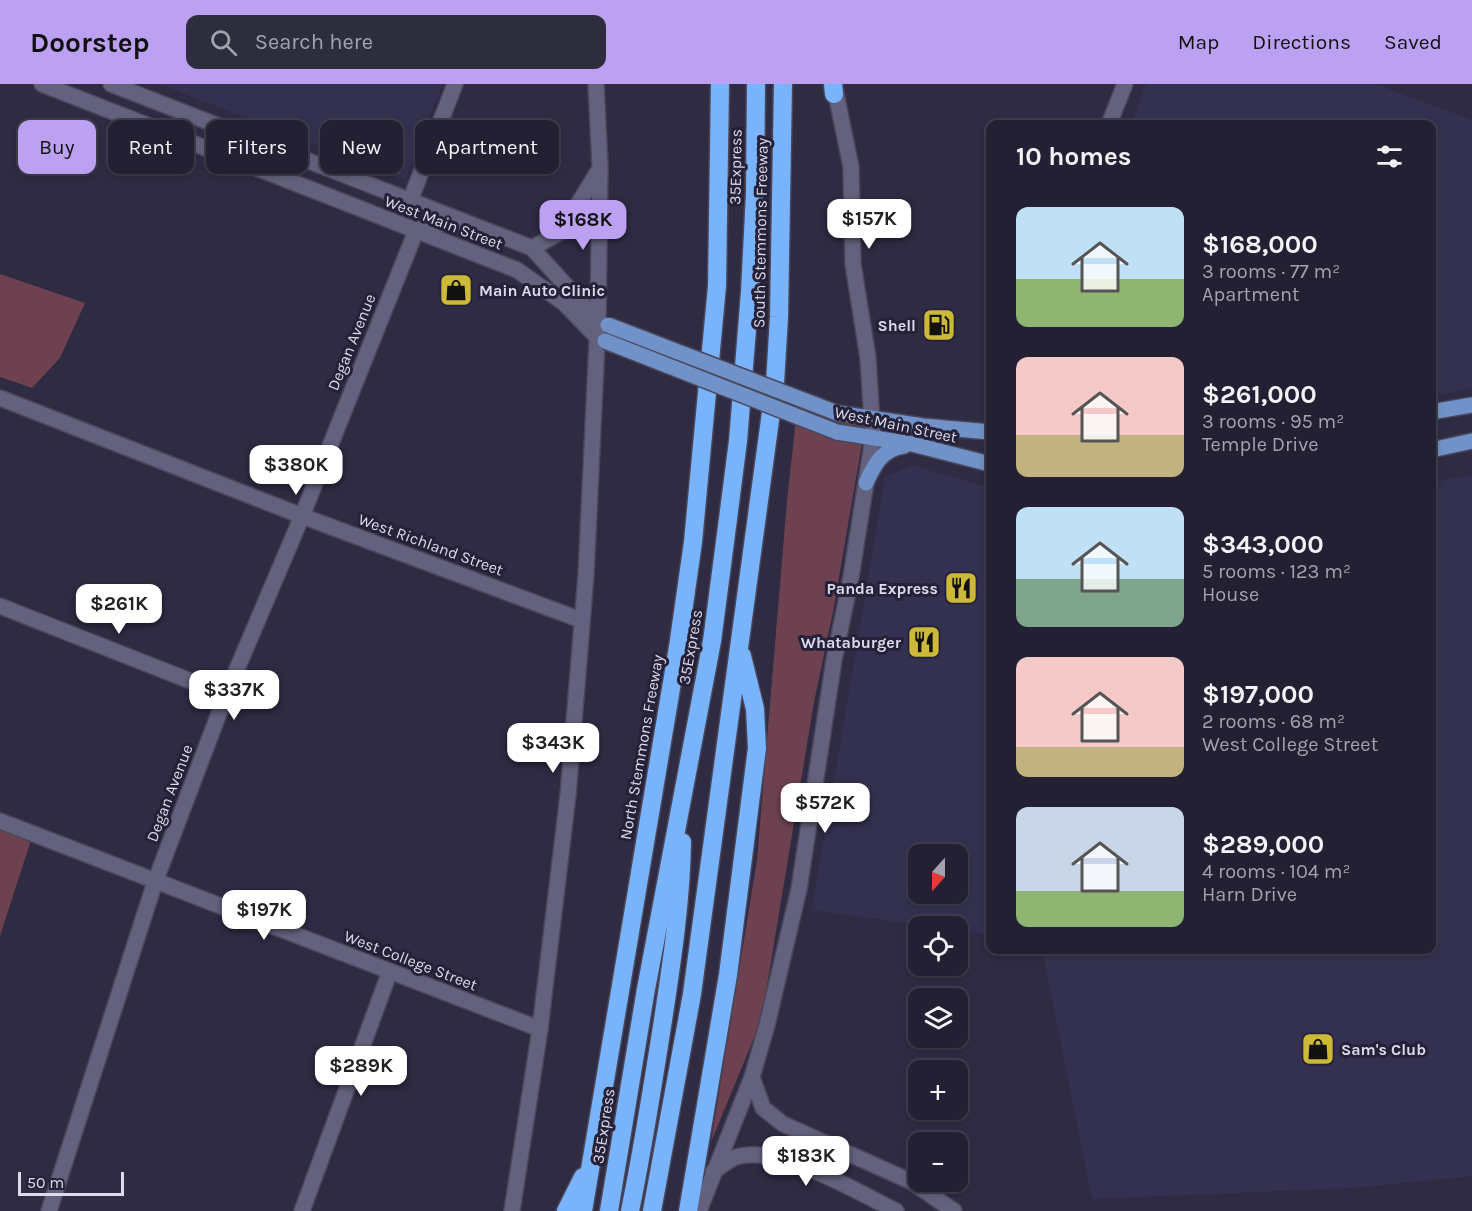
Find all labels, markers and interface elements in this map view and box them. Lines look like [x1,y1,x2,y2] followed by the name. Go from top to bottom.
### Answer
[186,15,606,69] search box
[30,26,150,59] text: Doorstep
[207,26,240,59] icon: search
[255,29,373,55] text: Search here
[1178,30,1219,54] text: Map
[1252,30,1351,54] text: Directions
[1384,30,1442,54] text: Saved
[18,120,96,174] chip: Buy
[108,120,194,174] chip: Rent
[206,120,308,174] chip: Filters
[320,120,403,174] chip: New
[415,120,559,174] chip: Apartment
[725,129,746,205] street label: 35Express
[749,137,772,328] street label: South Stemmons Freeway
[1373,140,1406,173] icon: filters
[1016,141,1131,172] text: 10 homes
[382,191,505,254] street label: West Main Street
[827,199,911,250] pin: $157K
[541,200,625,251] pin: $168K
[841,207,897,230] text: $157K
[553,208,613,231] text: $168K
[1202,229,1318,260] text: $168,000
[1064,231,1136,303] icon: home
[1202,260,1340,283] text: 3 rooms · 77 m²
[438,272,474,308] shop icon: Main Auto Clinic
[479,281,605,300] place label: Main Auto Clinic
[1202,283,1300,306] text: Apartment
[323,291,380,393] street label: Degan Avenue
[921,307,957,343] fuel station icon: Shell
[878,316,916,335] place label: Shell
[1202,379,1317,410] text: $261,000
[1064,381,1136,453] icon: home
[833,402,959,447] street label: West Main Street
[1202,410,1344,433] text: 3 rooms · 95 m²
[1202,433,1319,456] text: Temple Drive
[254,445,338,496] pin: $380K
[264,453,328,476] text: $380K
[356,509,506,580] street label: West Richland Street
[1202,529,1324,560] text: $343,000
[1064,531,1136,603] icon: home
[1202,560,1351,583] text: 5 rooms · 123 m²
[943,570,979,606] restaurant icon: Panda Express
[827,579,938,598] place label: Panda Express
[1202,583,1259,606] text: House
[77,584,161,635] pin: $261K
[90,592,148,615] text: $261K
[675,608,706,686] street label: 35Express
[906,624,942,660] restaurant icon: Whataburger
[801,633,902,652] place label: Whataburger
[616,652,667,841] street label: North Stemmons Freeway
[192,670,276,721] pin: $337K
[203,678,265,701] text: $337K
[1202,679,1314,710] text: $197,000
[1064,681,1136,753] icon: home
[1202,710,1345,733] text: 2 rooms · 68 m²
[511,723,595,774] pin: $343K
[521,731,585,754] text: $343K
[1202,733,1378,756] text: West College Street
[142,742,197,845] street label: Degan Avenue
[783,783,867,834] pin: $572K
[795,791,855,814] text: $572K
[1202,829,1324,860] text: $289,000
[1064,831,1136,903] icon: home
[908,844,968,904] north arrow
[908,844,968,1192] map controls
[1202,860,1350,883] text: 4 rooms · 104 m²
[1202,883,1297,906] text: Harn Drive
[222,890,306,941] pin: $197K
[236,898,292,921] text: $197K
[908,916,968,976] button: locate
[342,926,480,995] street label: West College Street
[908,988,968,1048] button: layers
[1300,1031,1336,1067] shop icon: Sam's Club
[1341,1040,1426,1059] place label: Sam's Club
[319,1046,403,1097] pin: $289K
[329,1054,393,1077] text: $289K
[908,1060,968,1120] button: +
[588,1087,619,1165] street label: 35Express
[908,1132,968,1192] button: −
[764,1136,848,1187] pin: $183K
[776,1144,836,1167] text: $183K
[18,1169,124,1196] scale bar
[27,1173,64,1192] text: 50 m

